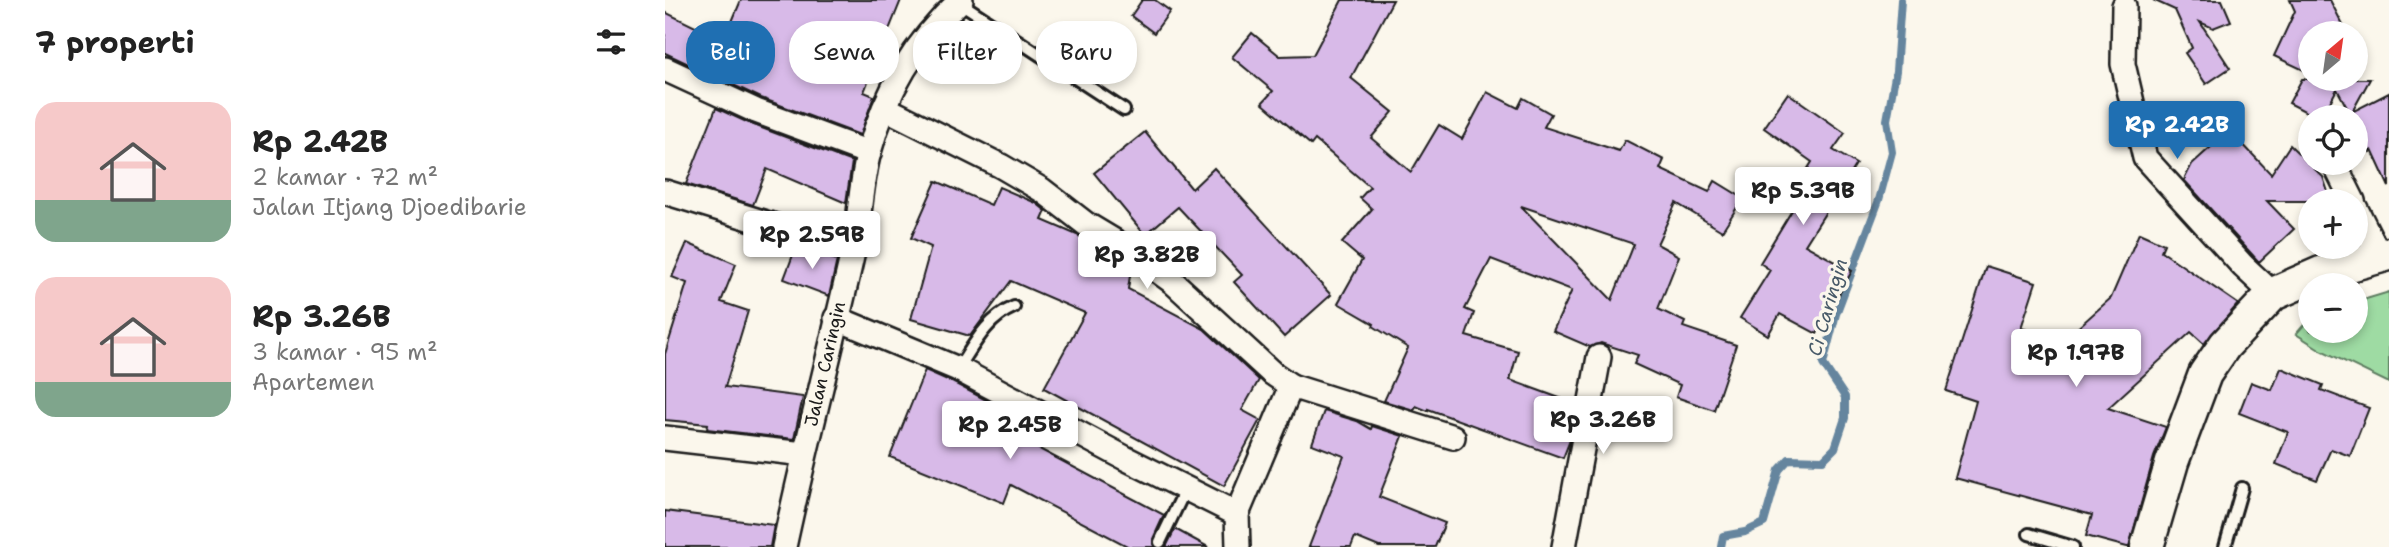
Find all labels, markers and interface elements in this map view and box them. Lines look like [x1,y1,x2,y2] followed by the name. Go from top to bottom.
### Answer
[686,21,775,84] chip: Beli
[789,21,899,84] chip: Sewa
[913,21,1022,84] chip: Filter
[1036,21,1137,84] chip: Baru
[2298,21,2368,91] north arrow
[2298,21,2368,343] map controls
[35,22,195,63] text: 7 properti
[592,23,630,61] icon: filters
[2105,102,2249,161] pin: Rp 2.42B
[2298,105,2368,175] button: locate
[2125,109,2229,139] text: Rp 2.42B
[252,121,388,162] text: Rp 2.42B
[91,130,175,214] icon: home
[252,162,438,192] text: 2 kamar · 72 m²
[1731,168,1875,227] pin: Rp 5.39B
[1751,175,1855,205] text: Rp 5.39B
[2298,189,2368,259] button: +
[252,192,527,222] text: Jalan Itjang Djoedibarie
[740,212,884,271] pin: Rp 2.59B
[759,219,865,249] text: Rp 2.59B
[1075,232,1219,291] pin: Rp 3.82B
[1094,239,1200,269] text: Rp 3.82B
[1802,255,1853,359] water label: Ci Caringin
[2298,273,2368,343] button: −
[252,296,391,337] text: Rp 3.26B
[799,299,851,429] street label: Jalan Caringin
[91,305,175,389] icon: home
[2004,330,2148,389] pin: Rp 1.97B
[252,337,438,367] text: 3 kamar · 95 m²
[2027,337,2125,367] text: Rp 1.97B
[252,367,375,397] text: Apartemen
[1531,396,1675,456] pin: Rp 3.26B
[938,402,1082,461] pin: Rp 2.45B
[1550,404,1656,434] text: Rp 3.26B
[958,409,1062,439] text: Rp 2.45B

